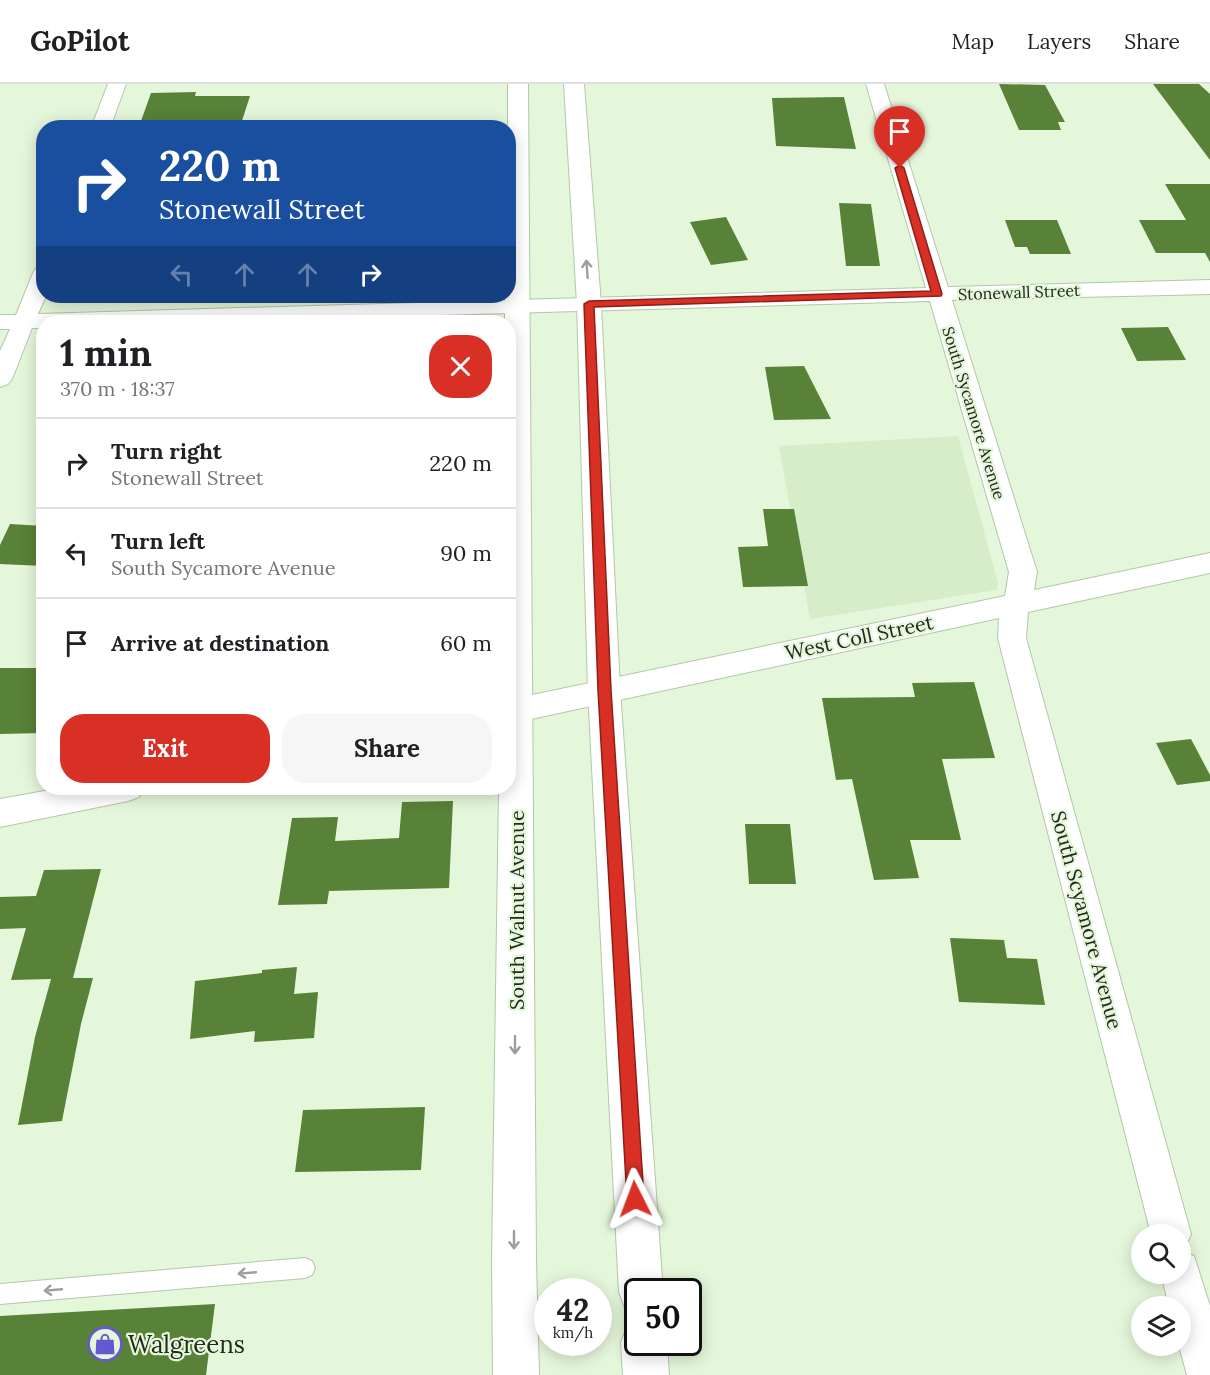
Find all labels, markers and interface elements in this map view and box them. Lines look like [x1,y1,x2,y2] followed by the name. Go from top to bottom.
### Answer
[30,23,129,59] text: GoPilot
[951,28,994,55] text: Map
[1027,28,1091,55] text: Layers
[1124,28,1180,55] text: Share
[874,106,925,168] pin
[883,115,916,148] icon: arrive
[159,139,280,193] text: 220 m
[60,144,138,222] icon: right
[159,192,365,226] text: Stonewall Street
[165,258,198,291] icon: left
[228,258,261,291] icon: ahead
[291,258,324,291] icon: ahead
[354,258,387,291] icon: right
[581,259,592,279] one-way arrow
[958,280,1081,304] street label: Stonewall Street
[938,324,1010,502] street label: South Sycamore Avenue
[60,330,152,376] text: 1 min
[429,335,492,398] button: close
[60,376,174,401] text: 370 m · 18:37
[111,437,222,465] text: Turn right
[60,447,93,480] icon: right
[429,449,492,477] text: 220 m
[111,465,264,490] text: Stonewall Street
[111,527,205,555] text: Turn left
[60,537,93,570] icon: left
[440,539,492,567] text: 90 m
[111,555,336,580] text: South Sycamore Avenue
[783,609,936,665] street label: West Coll Street
[60,627,93,660] icon: arrive
[111,629,329,657] text: Arrive at destination
[440,629,492,657] text: 60 m
[60,714,270,783] button: Exit
[282,714,492,783] button: Share
[1046,808,1128,1032] street label: South Scyamore Avenue
[504,810,529,1010] street label: South Walnut Avenue
[509,1035,521,1055] one-way arrow
[603,1167,667,1231] position arrow
[1131,1224,1191,1356] map controls
[1131,1224,1191,1284] button: search
[508,1230,520,1250] one-way arrow
[238,1268,258,1279] one-way arrow
[624,1278,702,1356] speed limit sign: 50
[43,1285,63,1296] one-way arrow
[557,1291,589,1329] text: 42
[1131,1296,1191,1356] button: layers
[553,1323,593,1342] text: km/h
[87,1326,123,1362] shop icon: Walgreens
[128,1329,245,1360] place label: Walgreens

